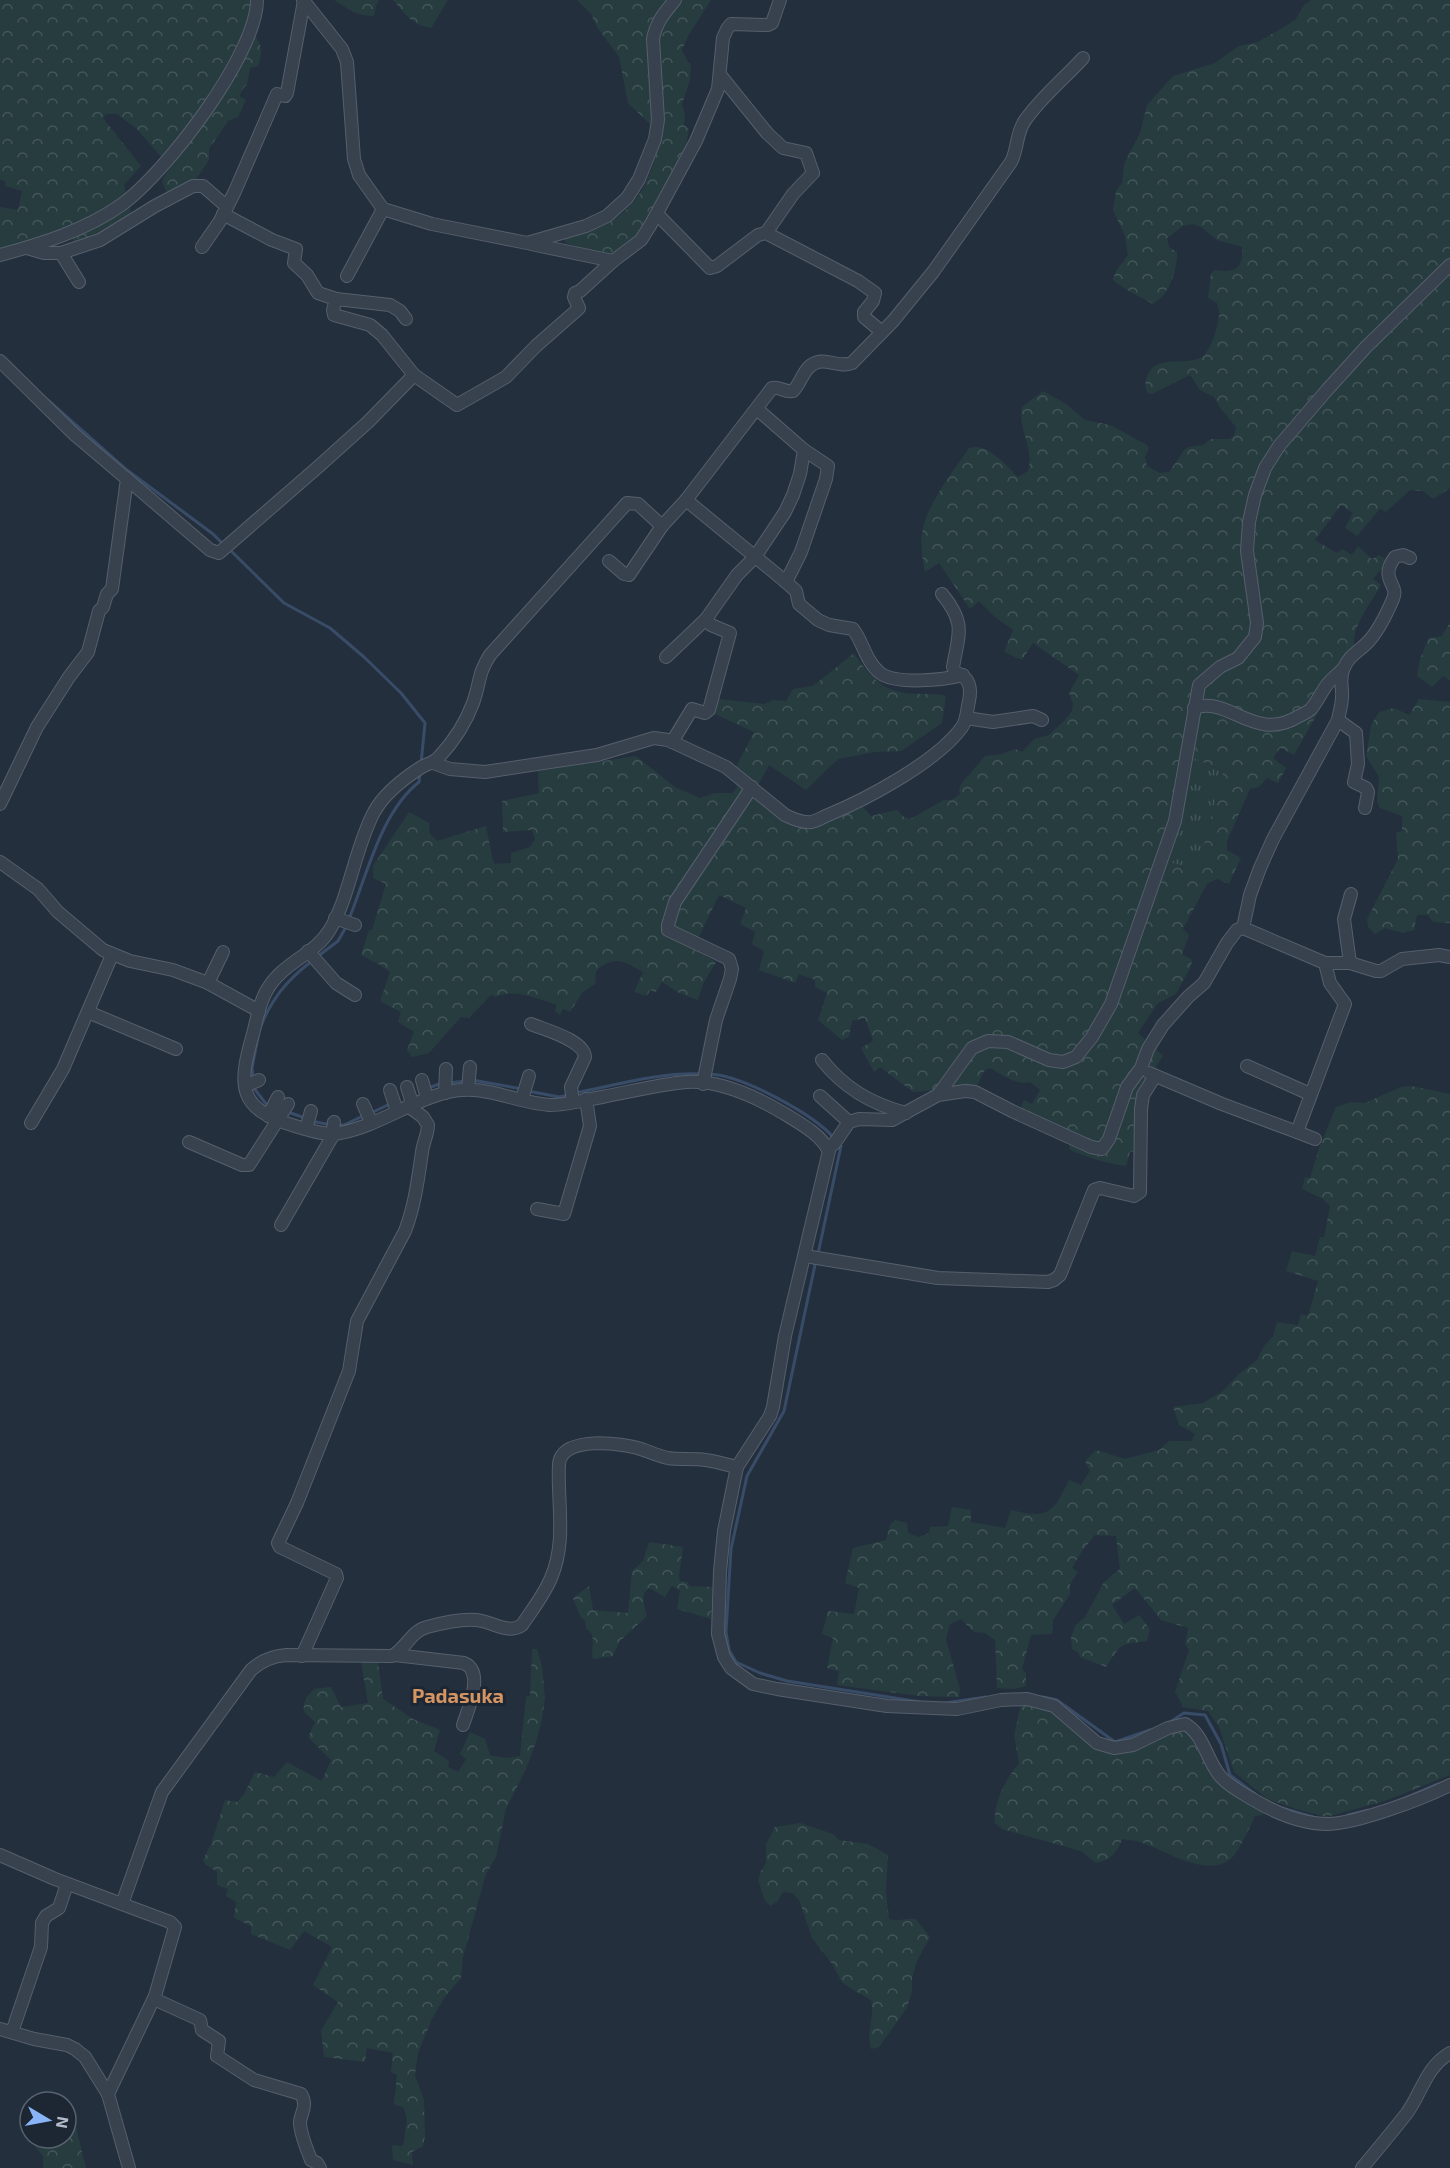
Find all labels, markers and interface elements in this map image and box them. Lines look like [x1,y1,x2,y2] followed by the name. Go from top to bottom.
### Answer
[412,1683,504,1707] district label: Padasuka
[18,2090,78,2150] north arrow
[53,2115,74,2130] text: N

